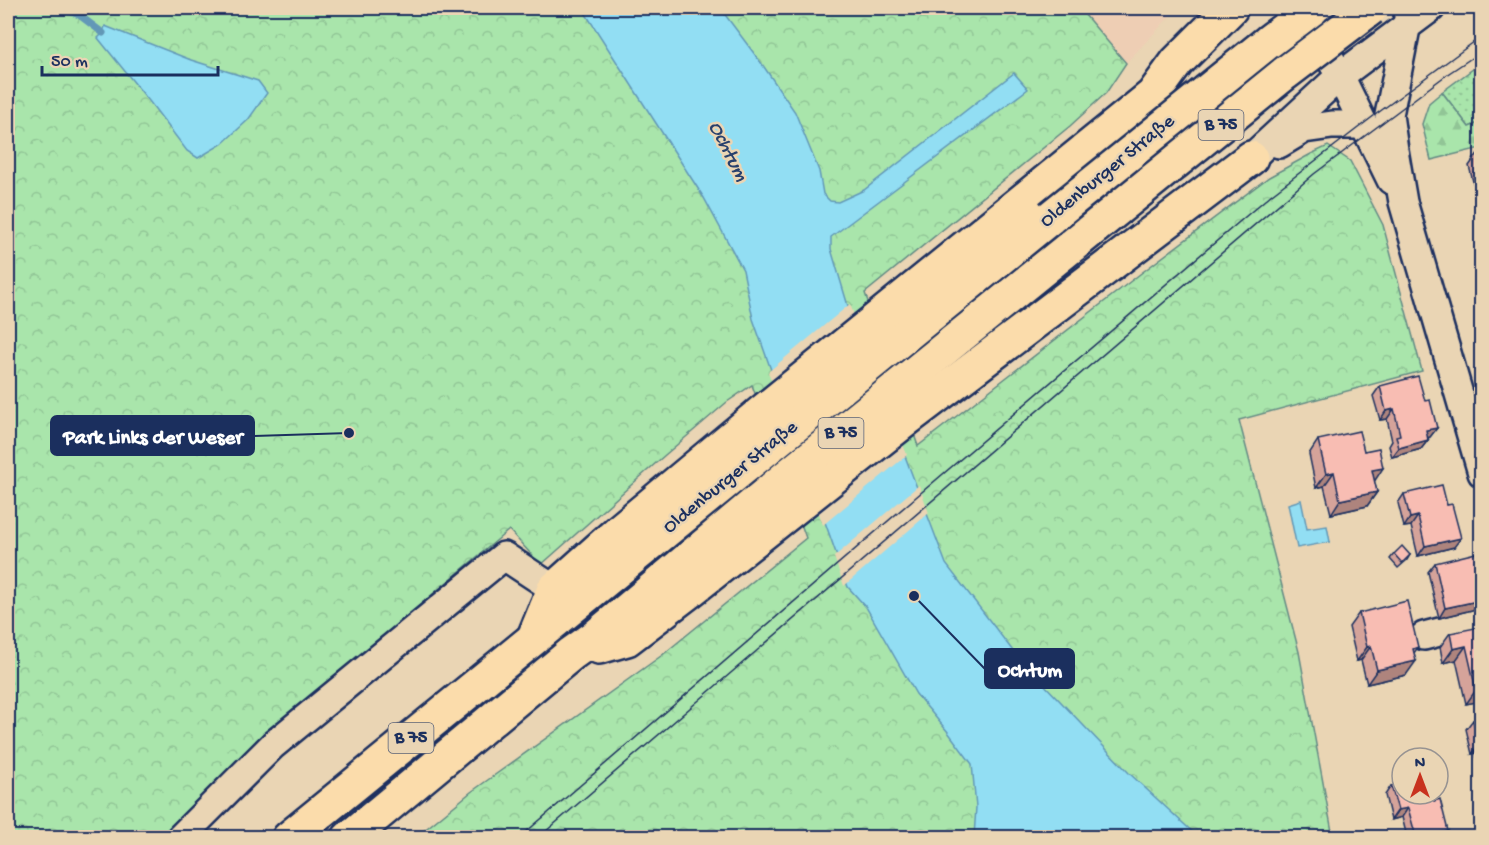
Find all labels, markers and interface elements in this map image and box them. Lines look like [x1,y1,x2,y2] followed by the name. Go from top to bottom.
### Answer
[42,39,218,77] scale bar
[51,52,88,73] text: 50 m
[1036,110,1181,233] street label: Oldenburger Straße
[1198,110,1244,140] road number: B 75
[701,118,753,186] water label: Ochtum
[51,416,254,455] callout: Park Links der Weser
[659,416,804,539] street label: Oldenburger Straße
[818,418,864,448] road number: B 75
[62,427,245,452] text: Park Links der Weser
[985,649,1074,688] callout: Ochtum
[998,660,1062,685] text: Ochtum
[388,723,434,753] road number: B 75
[1390,746,1450,806] north arrow
[1415,755,1426,774] text: N

